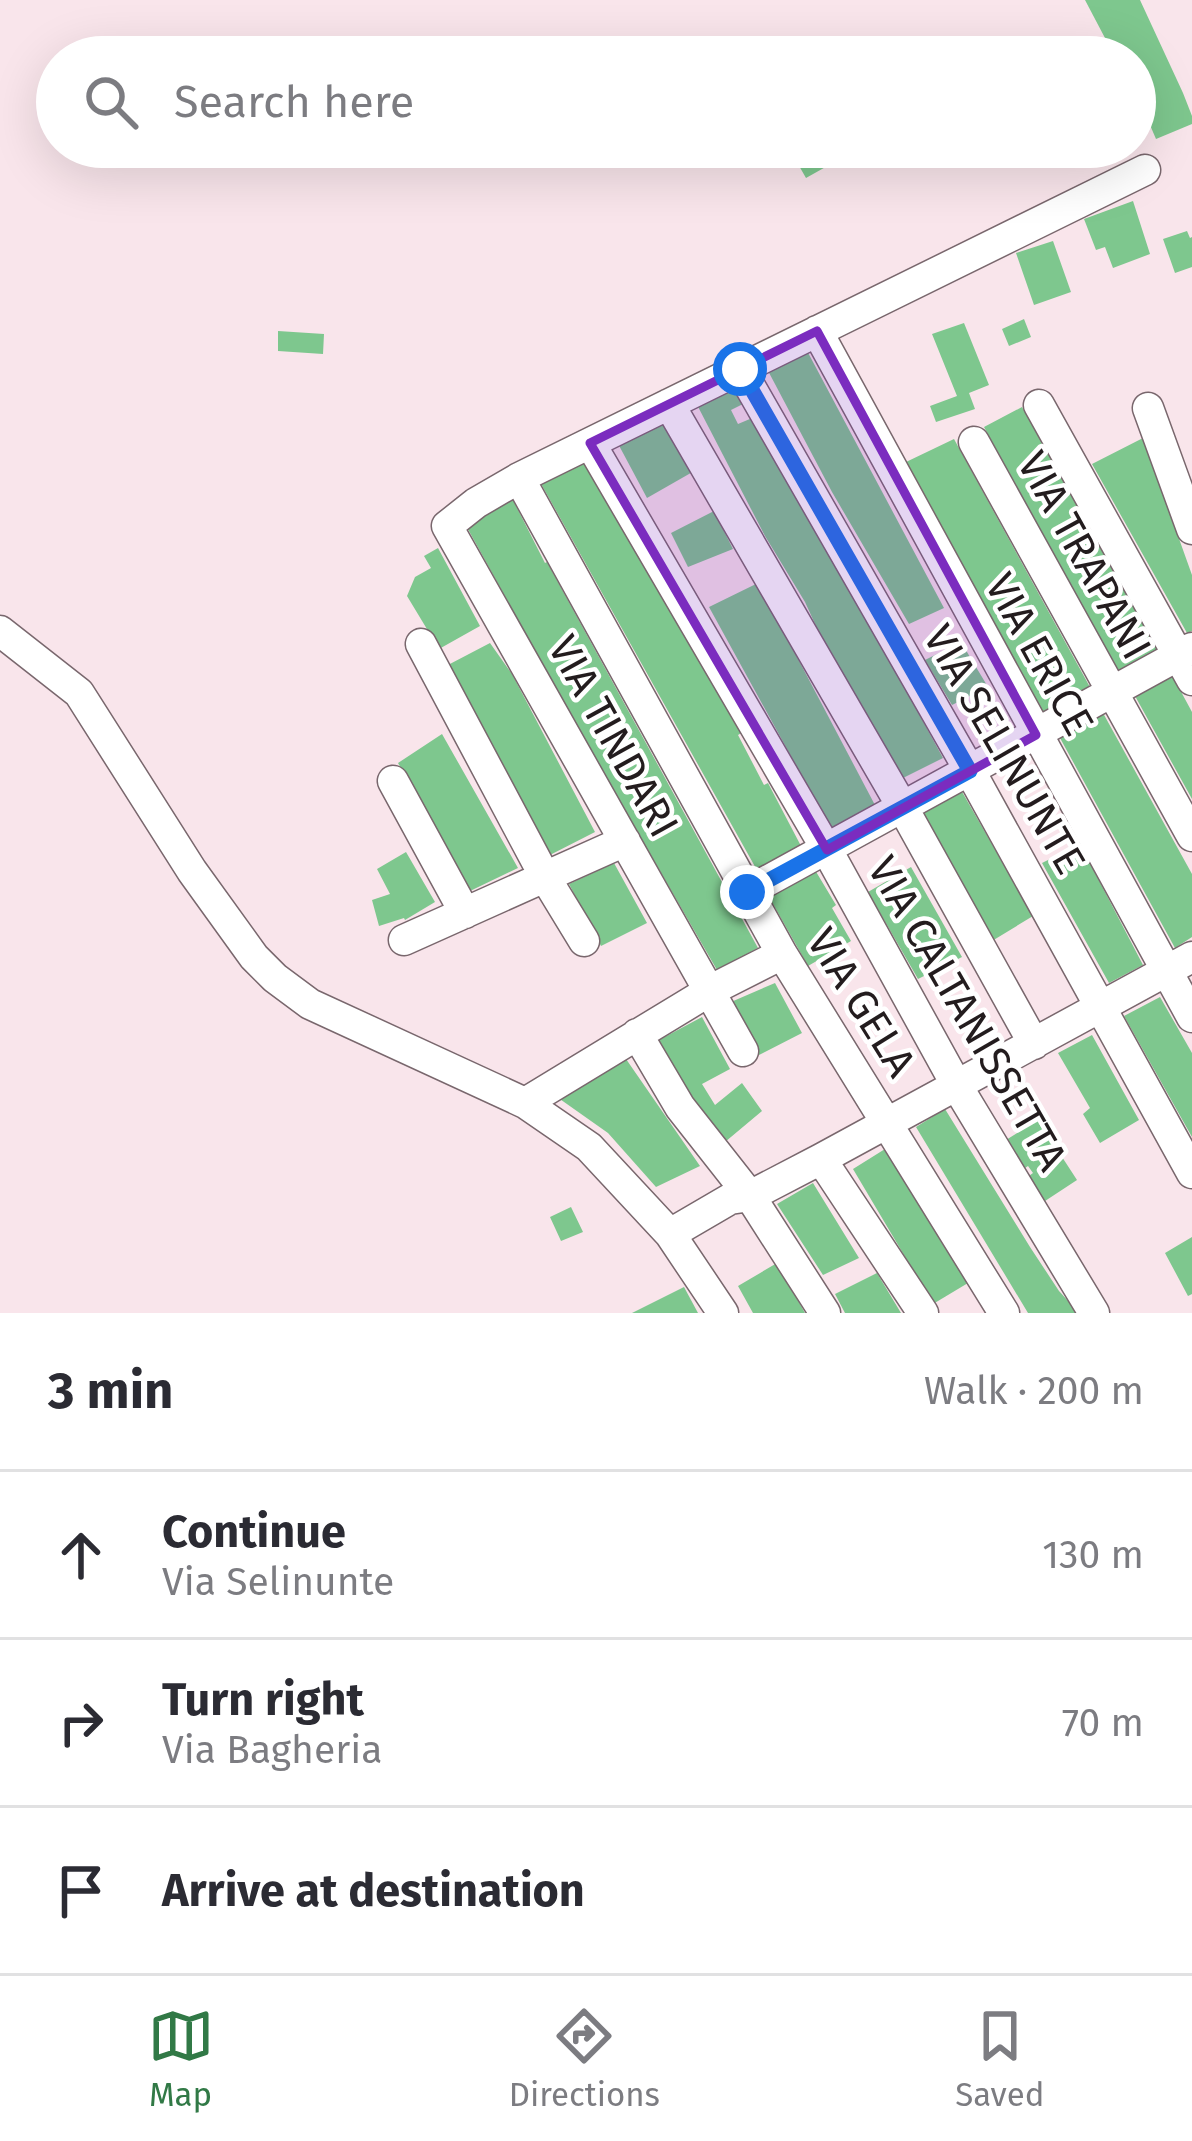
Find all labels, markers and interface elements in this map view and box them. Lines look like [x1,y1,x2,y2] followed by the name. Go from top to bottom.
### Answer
[36,36,1156,168] search box
[78,69,144,135] icon: search
[174,75,414,129] text: Search here
[713,342,767,396] route start
[1007,443,1162,668] street label: VIA TRAPANI
[974,565,1104,744] street label: VIA ERICE
[913,616,1096,883] street label: VIA SELINUNTE
[537,627,689,846] street label: VIA TINDARI
[857,848,1077,1179] street label: VIA CALTANISSETTA
[720,865,774,919] route end
[796,919,926,1086] street label: VIA GELA
[48,1360,174,1422] text: 3 min
[924,1368,1144,1414] text: Walk · 200 m
[162,1505,346,1559] text: Continue
[48,1522,114,1588] icon: ahead
[1042,1532,1144,1578] text: 130 m
[162,1559,394,1605] text: Via Selinunte
[162,1673,364,1727] text: Turn right
[48,1690,114,1756] icon: right
[1062,1700,1144,1746] text: 70 m
[162,1727,382,1773] text: Via Bagheria
[48,1858,114,1924] icon: arrive
[162,1864,585,1918] text: Arrive at destination
[148,2003,214,2115] tab: Map
[509,2003,660,2115] tab: Directions
[955,2003,1044,2115] tab: Saved

